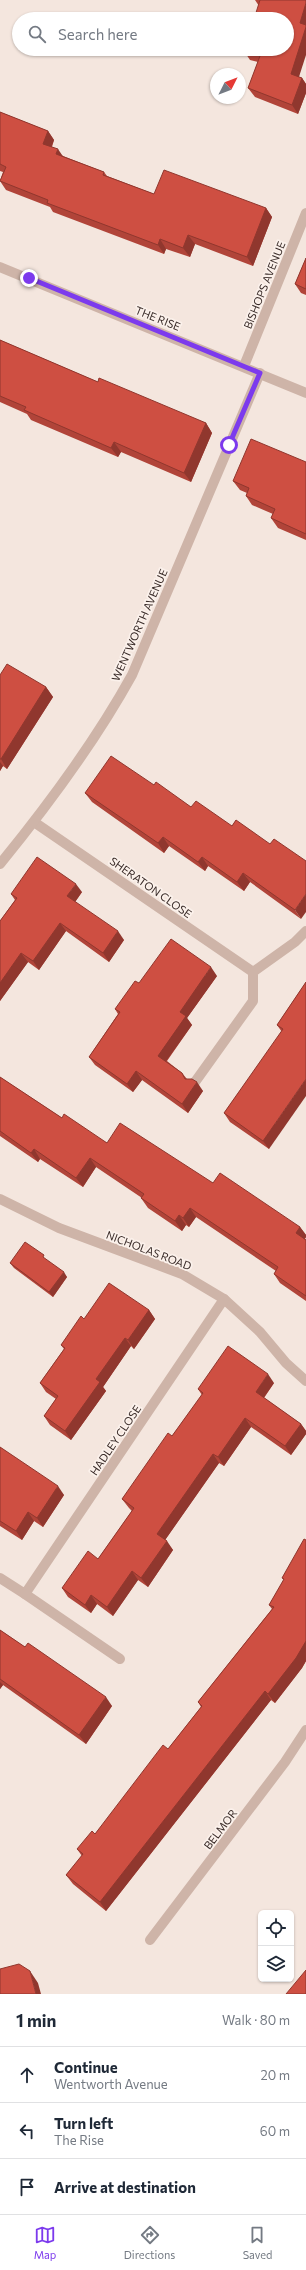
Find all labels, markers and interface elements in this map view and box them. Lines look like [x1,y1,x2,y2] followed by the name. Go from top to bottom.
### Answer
[12,12,294,56] search box
[26,23,48,45] icon: search
[58,25,137,43] text: Search here
[210,68,246,104] north arrow
[241,239,287,331] street label: BISHOPS AVENUE
[20,269,38,287] route end
[134,303,182,333] street label: THE RISE
[220,436,238,454] route start
[108,567,170,683] street label: WENTWORTH AVENUE
[108,854,194,920] street label: SHERATON CLOSE
[105,1228,193,1272] street label: NICHOLAS ROAD
[87,1403,143,1477] street label: HADLEY CLOSE
[201,1806,240,1852] street label: BELMOR
[258,1910,294,1982] map controls
[258,1910,294,1946] button: locate
[258,1946,294,1982] button: layers
[16,2010,56,2031] text: 1 min
[222,2012,290,2028] text: Walk · 80 m
[54,2058,118,2076] text: Continue
[16,2064,38,2086] icon: ahead
[261,2067,290,2083] text: 20 m
[54,2076,168,2092] text: Wentworth Avenue
[54,2114,113,2132] text: Turn left
[16,2120,38,2142] icon: left
[260,2123,290,2139] text: 60 m
[54,2132,104,2148] text: The Rise
[16,2176,38,2198] icon: arrive
[54,2178,196,2196] text: Arrive at destination
[34,2224,56,2261] tab: Map
[124,2224,175,2261] tab: Directions
[243,2224,272,2261] tab: Saved

